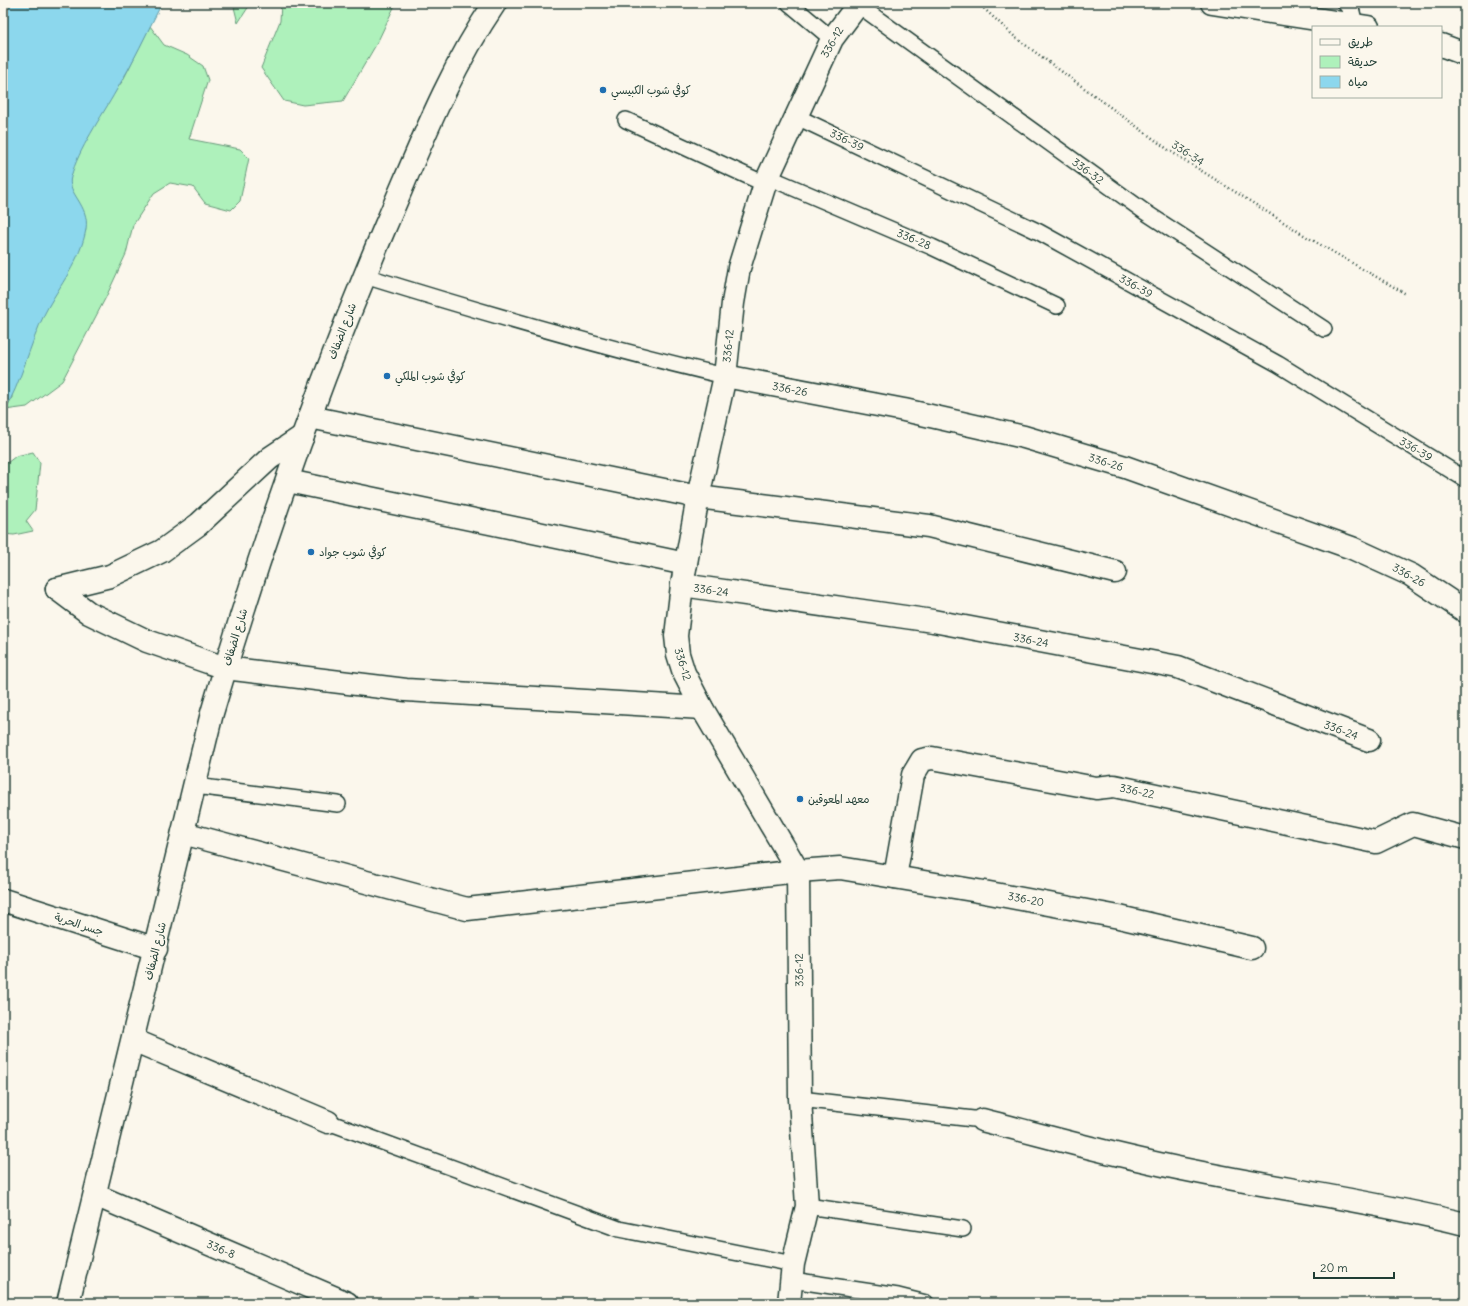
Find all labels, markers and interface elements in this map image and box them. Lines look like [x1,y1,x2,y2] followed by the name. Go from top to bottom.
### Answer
[818,24,846,60] street label: 336-12
[1312,26,1442,98] legend
[1348,34,1373,49] text: طريق
[1348,54,1377,69] text: حديقة
[1348,74,1368,89] text: مياه
[611,82,691,101] place label: كوفي شوب الكبيسي
[598,85,608,95] marker: كوفي شوب الكبيسي
[828,126,866,154] street label: 336-39
[1169,137,1207,169] street label: 336-34
[1069,155,1107,187] street label: 336-32
[895,226,933,252] street label: 336-28
[1117,271,1155,301] street label: 336-39
[325,301,361,362] street label: شارع الضفاف
[719,329,737,363] street label: 336-12
[395,368,466,387] place label: كوفي شوب الملكي
[382,371,392,381] marker: كوفي شوب الملكي
[771,379,809,399] street label: 336-26
[1397,434,1435,464] street label: 336-39
[1087,450,1125,474] street label: 336-26
[319,544,387,560] place label: كوفي شوب جواد
[306,547,316,557] marker: كوفي شوب جواد
[1390,560,1428,590] street label: 336-26
[692,581,730,599] street label: 336-24
[220,607,252,668] street label: شارع الضفاف
[1012,630,1050,650] street label: 336-24
[671,646,695,682] street label: 336-12
[1322,717,1360,743] street label: 336-24
[1118,780,1156,802] street label: 336-22
[808,792,870,807] place label: معهد المعوقين
[795,794,805,804] marker: معهد المعوقين
[1007,889,1045,909] street label: 336-20
[53,910,105,938] street label: جسر الحرية
[141,920,171,982] street label: شارع الضفاف
[792,953,806,987] street label: 336-12
[205,1237,237,1261] street label: 336-8
[1314,1254,1394,1280] scale bar
[1320,1260,1348,1275] text: 20 m

